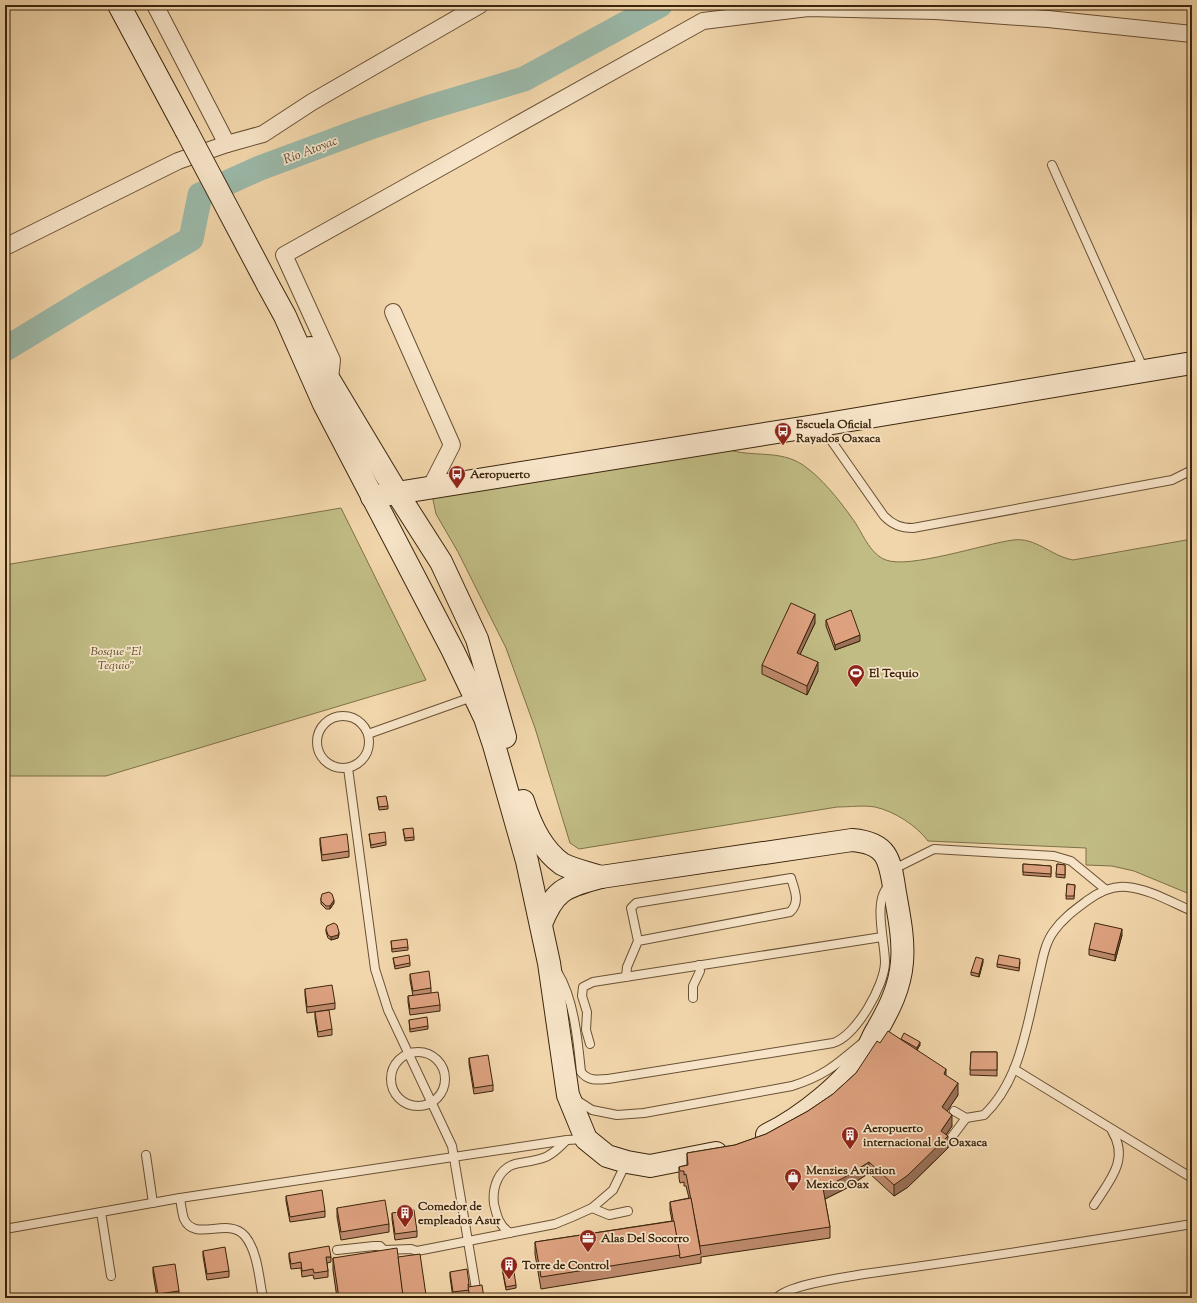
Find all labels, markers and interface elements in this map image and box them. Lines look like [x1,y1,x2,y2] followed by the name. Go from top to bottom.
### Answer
[281,132,341,169] water label: Río Atoyac
[795,416,881,448] place label: Escuela Oficial Rayados Oaxaca
[773,421,793,446] bus stop icon: Escuela Oficial Rayados Oaxaca
[447,464,467,489] bus stop icon: Aeropuerto
[469,466,530,484] place label: Aeropuerto
[90,643,142,675] park label: Bosque "El Tequio"
[846,663,866,688] sports icon: El Tequio
[868,665,919,683] place label: El Tequio
[862,1120,988,1152] place label: Aeropuerto internacional de Oaxaca
[840,1125,860,1150] building icon: Aeropuerto internacional de Oaxaca
[805,1162,896,1194] place label: Menzies Aviation Mexico Oax
[783,1167,803,1192] shop icon: Menzies Aviation Mexico Oax
[418,1198,501,1230] place label: Comedor de empleados Asur
[395,1203,415,1228] building icon: Comedor de empleados Asur
[578,1228,598,1253] office icon: Alas Del Socorro
[600,1230,690,1248] place label: Alas Del Socorro
[499,1255,519,1280] building icon: Torre de Control
[521,1257,610,1275] place label: Torre de Control

